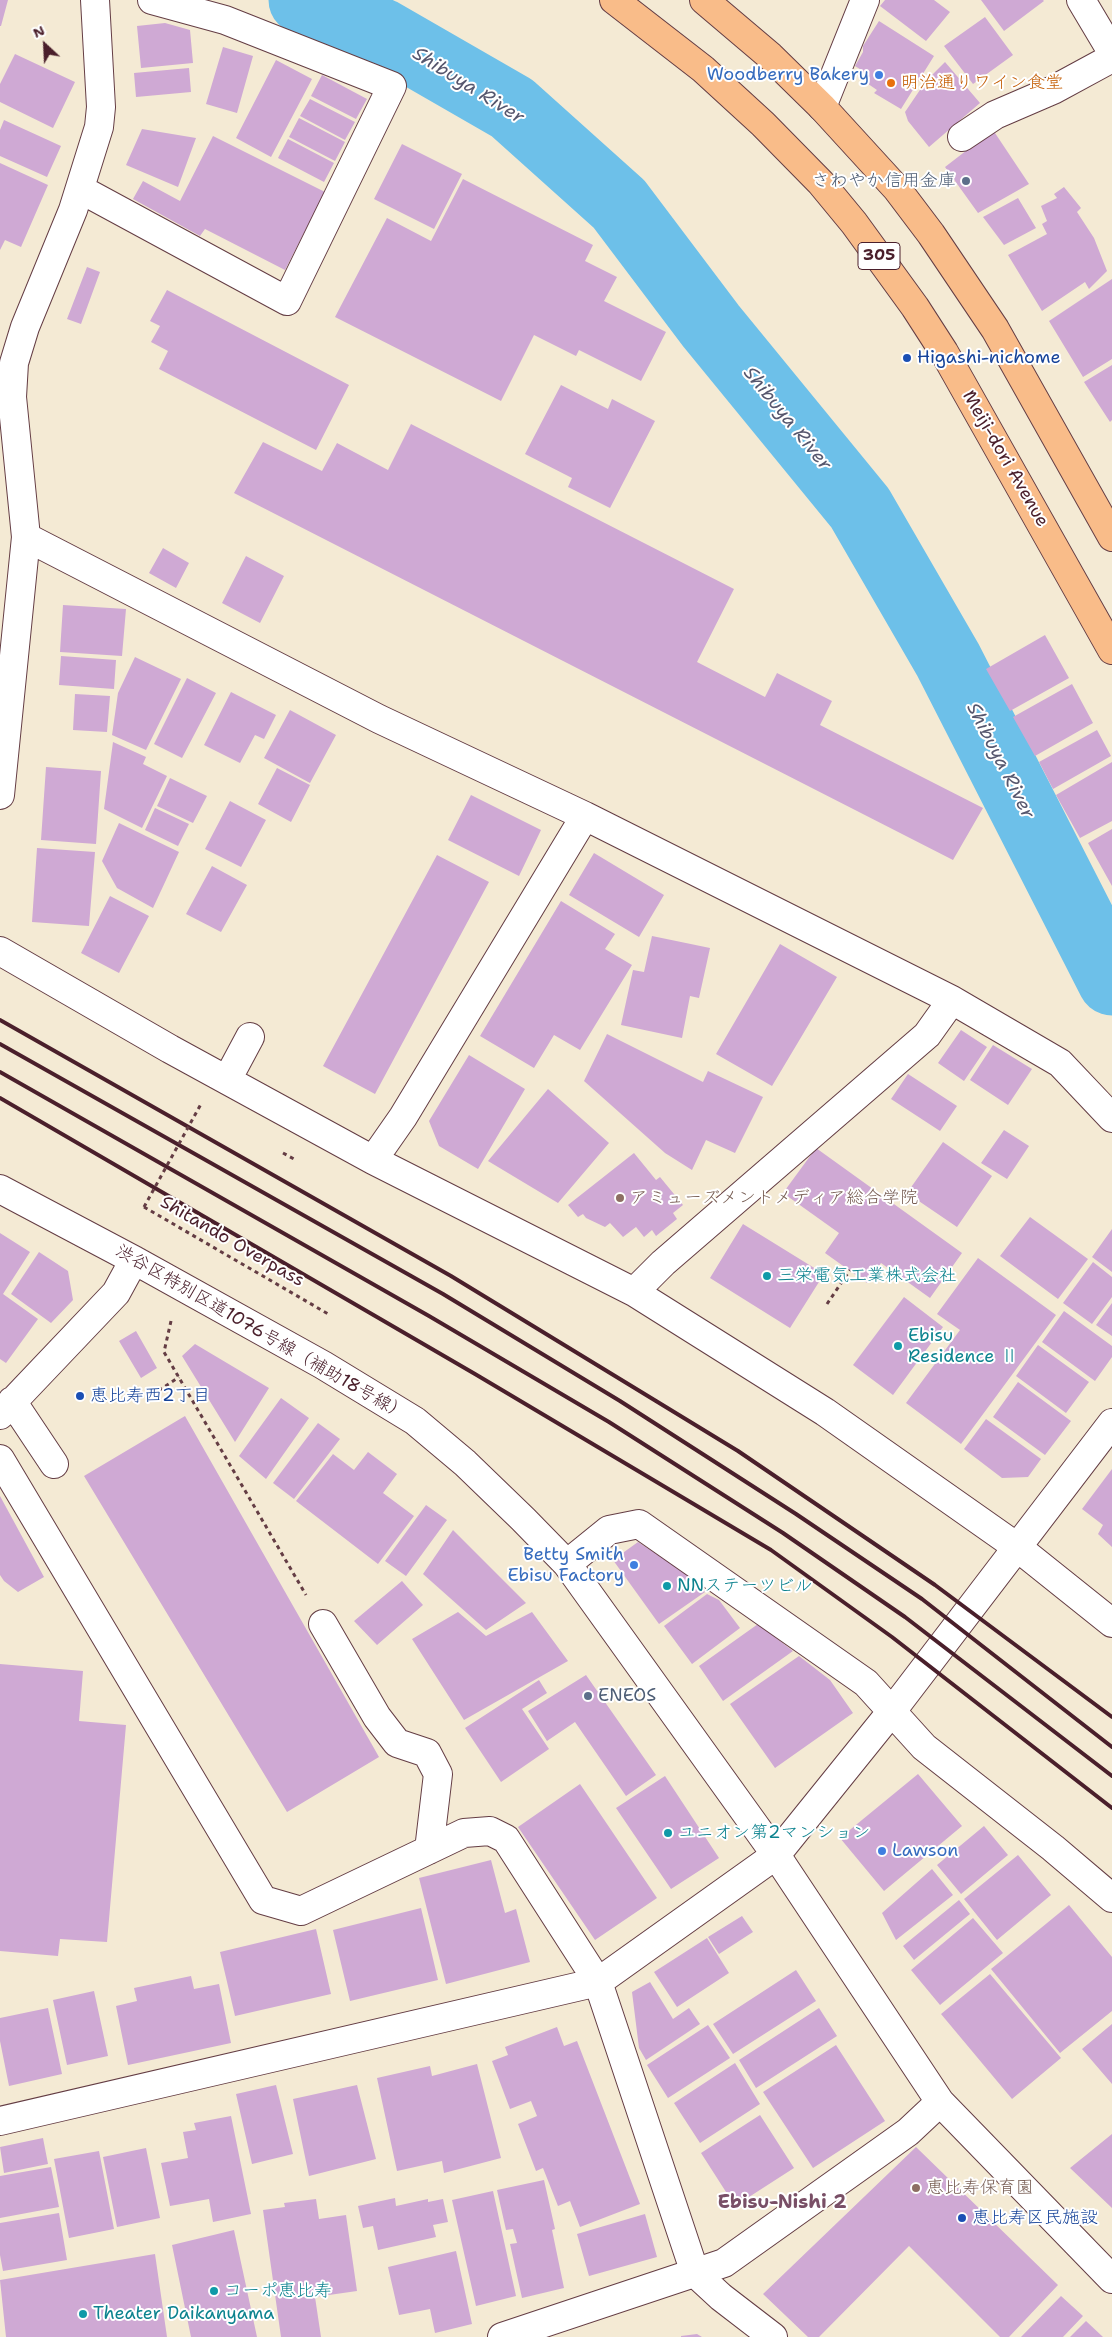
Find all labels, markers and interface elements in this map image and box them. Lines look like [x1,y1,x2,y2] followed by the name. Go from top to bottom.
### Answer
[20,20,70,70] north arrow
[30,21,47,42] text: N
[408,43,528,129] water label: Shibuya River
[707,64,869,86] place label: Woodberry Bakery
[873,69,885,81] marker: Woodberry Bakery
[901,72,1063,94] place label: 明治通りワイン食堂
[885,77,897,89] marker: 明治通りワイン食堂
[812,170,956,192] place label: さわやか信用金庫
[960,175,972,187] marker: さわやか信用金庫
[858,242,900,270] road number: 305
[917,347,1061,369] place label: Higashi-nichome
[901,352,913,364] marker: Higashi-nichome
[738,362,836,476] water label: Shibuya River
[957,387,1053,531] street label: Meiji-dori Avenue
[961,699,1039,823] water label: Shibuya River
[630,1187,918,1209] place label: アミューズメントメディア総合学院
[156,1192,308,1292] street label: Shitando Overpass
[614,1192,626,1204] marker: アミューズメントメディア総合学院
[111,1240,411,1426] street label: 渋谷区特別区道1076号線（補助18号線）
[777,1265,957,1287] place label: 三栄電気工業株式会社
[761,1270,773,1282] marker: 三栄電気工業株式会社
[908,1325,1019,1368] place label: Ebisu Residence Ⅱ
[892,1340,904,1352] marker: Ebisu Residence Ⅱ
[90,1385,211,1407] place label: 恵比寿西2丁目
[74,1390,86,1402] marker: 恵比寿西2丁目
[508,1544,624,1586] place label: Betty Smith Ebisu Factory
[628,1559,640,1571] marker: Betty Smith Ebisu Factory
[677,1575,812,1597] place label: NNステーツビル
[661,1580,673,1592] marker: NNステーツビル
[598,1685,656,1707] place label: ENEOS
[582,1690,594,1702] marker: ENEOS
[678,1822,871,1844] place label: ユニオン第2マンション
[662,1827,674,1839] marker: ユニオン第2マンション
[892,1840,958,1862] place label: Lawson
[876,1845,888,1857] marker: Lawson
[926,2177,1034,2199] place label: 恵比寿保育園
[910,2182,922,2194] marker: 恵比寿保育園
[717,2192,847,2214] district label: Ebisu-Nishi 2
[972,2207,1098,2229] place label: 恵比寿区民施設
[956,2212,968,2224] marker: 恵比寿区民施設
[224,2280,332,2302] place label: コーポ恵比寿
[208,2285,220,2297] marker: コーポ恵比寿
[93,2303,275,2325] place label: Theater Daikanyama
[77,2308,89,2320] marker: Theater Daikanyama

